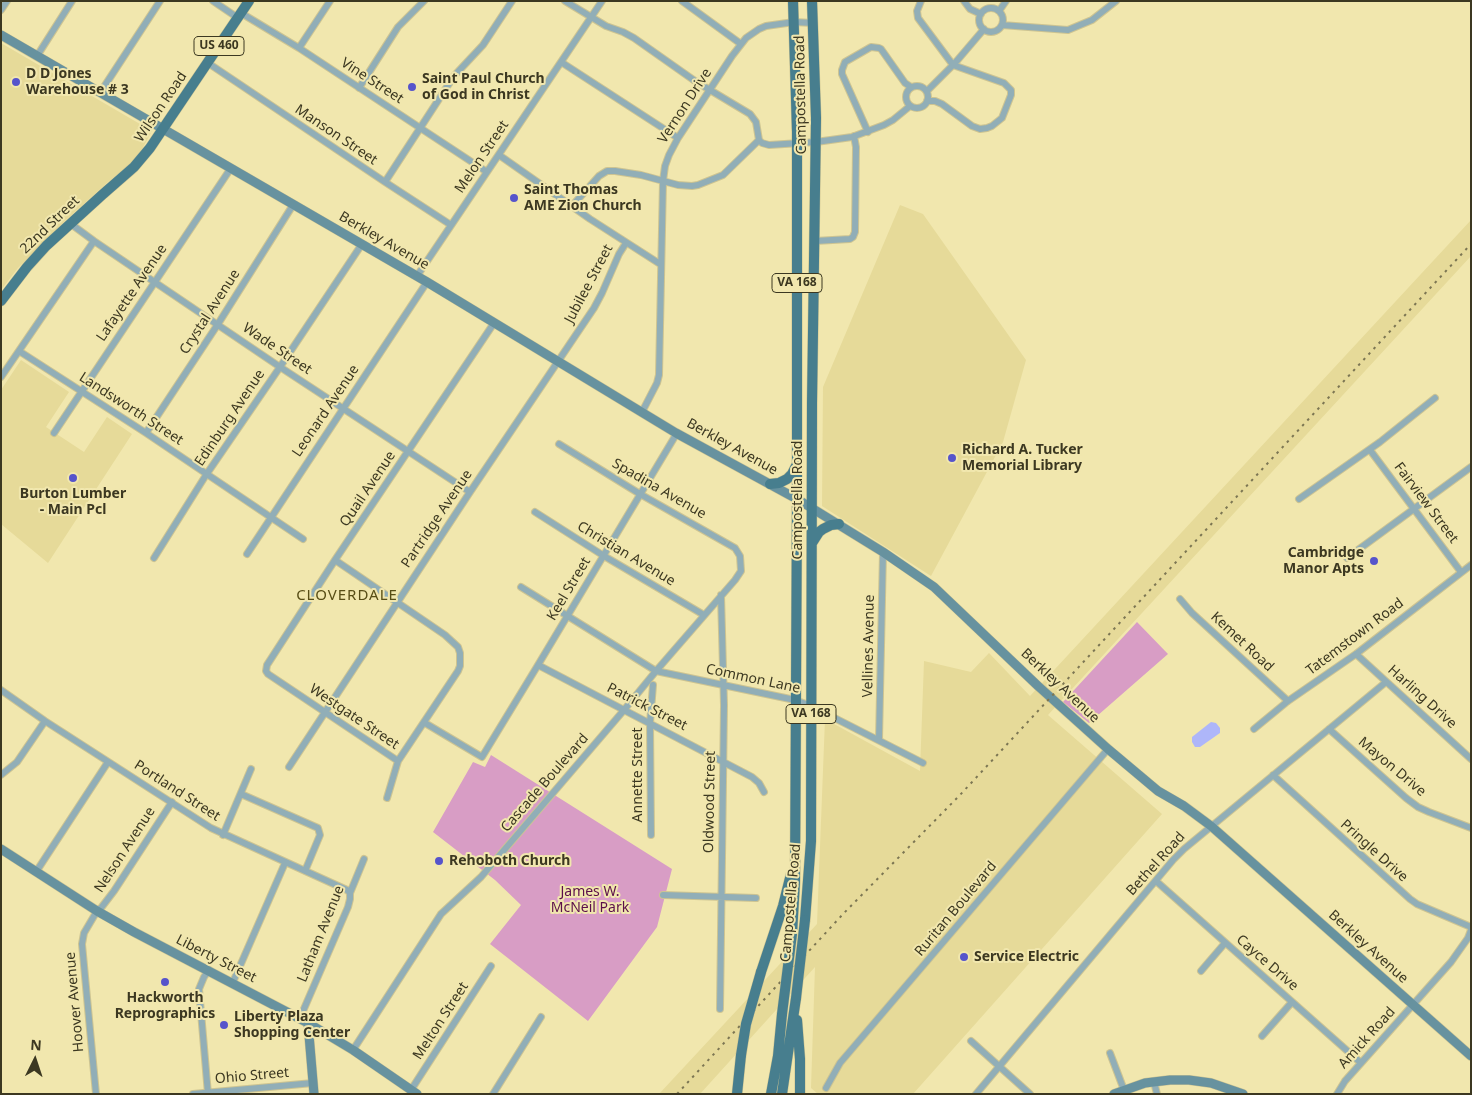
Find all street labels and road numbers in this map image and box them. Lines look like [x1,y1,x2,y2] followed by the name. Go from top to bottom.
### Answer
[792,35,810,155] street label: Campostella Road
[194,36,244,56] road number: US 460
[338,55,406,107] street label: Vine Street
[655,65,715,147] street label: Vernon Drive
[131,69,191,145] street label: Wilson Road
[292,101,380,169] street label: Manson Street
[452,117,512,197] street label: Melon Street
[17,193,83,257] street label: 22nd Street
[336,208,432,274] street label: Berkley Avenue
[93,241,171,345] street label: Lafayette Avenue
[561,242,617,326] street label: Jubilee Street
[176,266,244,358] street label: Crystal Avenue
[772,274,822,292] road number: VA 168
[239,320,315,378] street label: Wade Street
[289,362,363,460] street label: Leonard Avenue
[191,366,269,470] street label: Edinburg Avenue
[76,369,186,449] street label: Landsworth Street
[684,415,780,479] street label: Berkley Avenue
[790,441,806,559] street label: Campostella Road
[337,448,399,530] street label: Quail Avenue
[609,455,709,523] street label: Spadina Avenue
[1390,459,1462,547] street label: Fairview Street
[398,467,476,571] street label: Partridge Avenue
[574,518,678,590] street label: Christian Avenue
[544,554,594,624] street label: Keel Street
[860,594,878,698] street label: Vellines Avenue
[1303,595,1407,679] street label: Tatemstown Road
[1207,609,1277,675] street label: Kemet Road
[1017,645,1103,727] street label: Berkley Avenue
[704,661,802,697] street label: Common Lane
[1384,662,1460,732] street label: Harling Drive
[604,680,690,734] street label: Patrick Street
[306,681,402,753] street label: Westgate Street
[786,704,836,724] road number: VA 168
[630,728,646,822] street label: Annette Street
[498,730,592,836] street label: Cascade Boulevard
[1355,734,1429,800] street label: Mayon Drive
[701,751,719,853] street label: Oldwood Street
[131,757,223,825] street label: Portland Street
[91,804,159,896] street label: Nelson Avenue
[1337,816,1411,886] street label: Pringle Drive
[1123,829,1189,899] street label: Bethel Road
[777,843,805,963] street label: Campostella Road
[911,858,1001,960] street label: Ruritan Boulevard
[294,883,348,985] street label: Latham Avenue
[1325,907,1411,987] street label: Berkley Avenue
[1233,931,1301,995] street label: Cayce Drive
[173,932,259,986] street label: Liberty Street
[62,951,88,1053] street label: Hoover Avenue
[410,979,472,1063] street label: Melton Street
[1335,1004,1399,1072] street label: Amick Road
[214,1064,290,1088] street label: Ohio Street

